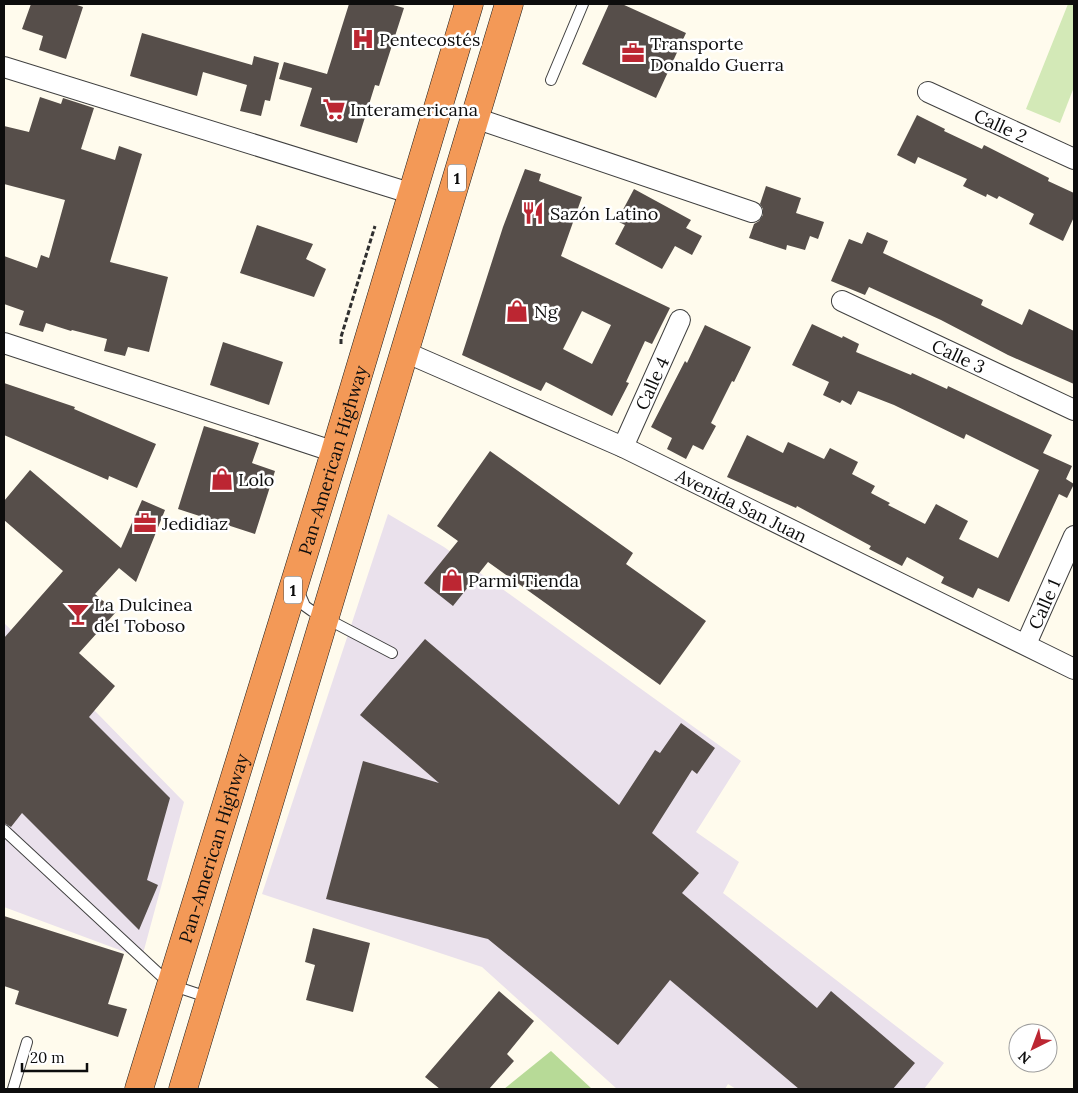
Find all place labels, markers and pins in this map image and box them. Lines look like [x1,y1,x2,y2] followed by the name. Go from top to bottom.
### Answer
[350,26,376,52] hospital icon: Pentecostés
[379,28,480,51] place label: Pentecostés
[650,32,784,76] place label: Transporte Donaldo Guerra
[620,40,646,66] office icon: Transporte Donaldo Guerra
[321,96,347,122] supermarket icon: Interamericana
[350,98,478,121] place label: Interamericana
[520,200,546,226] restaurant icon: Sazón Latino
[550,202,658,225] place label: Sazón Latino
[504,298,530,324] shop icon: Ng
[534,300,559,323] place label: Ng
[209,466,235,492] shop icon: Lolo
[238,468,274,491] place label: Lolo
[132,510,158,536] office icon: Jedidiaz
[161,512,228,535] place label: Jedidiaz
[439,567,465,593] shop icon: Parmi Tienda
[468,569,579,592] place label: Parmi Tienda
[94,593,192,637] place label: La Dulcinea del Toboso
[65,601,91,627] bar icon: La Dulcinea del Toboso

